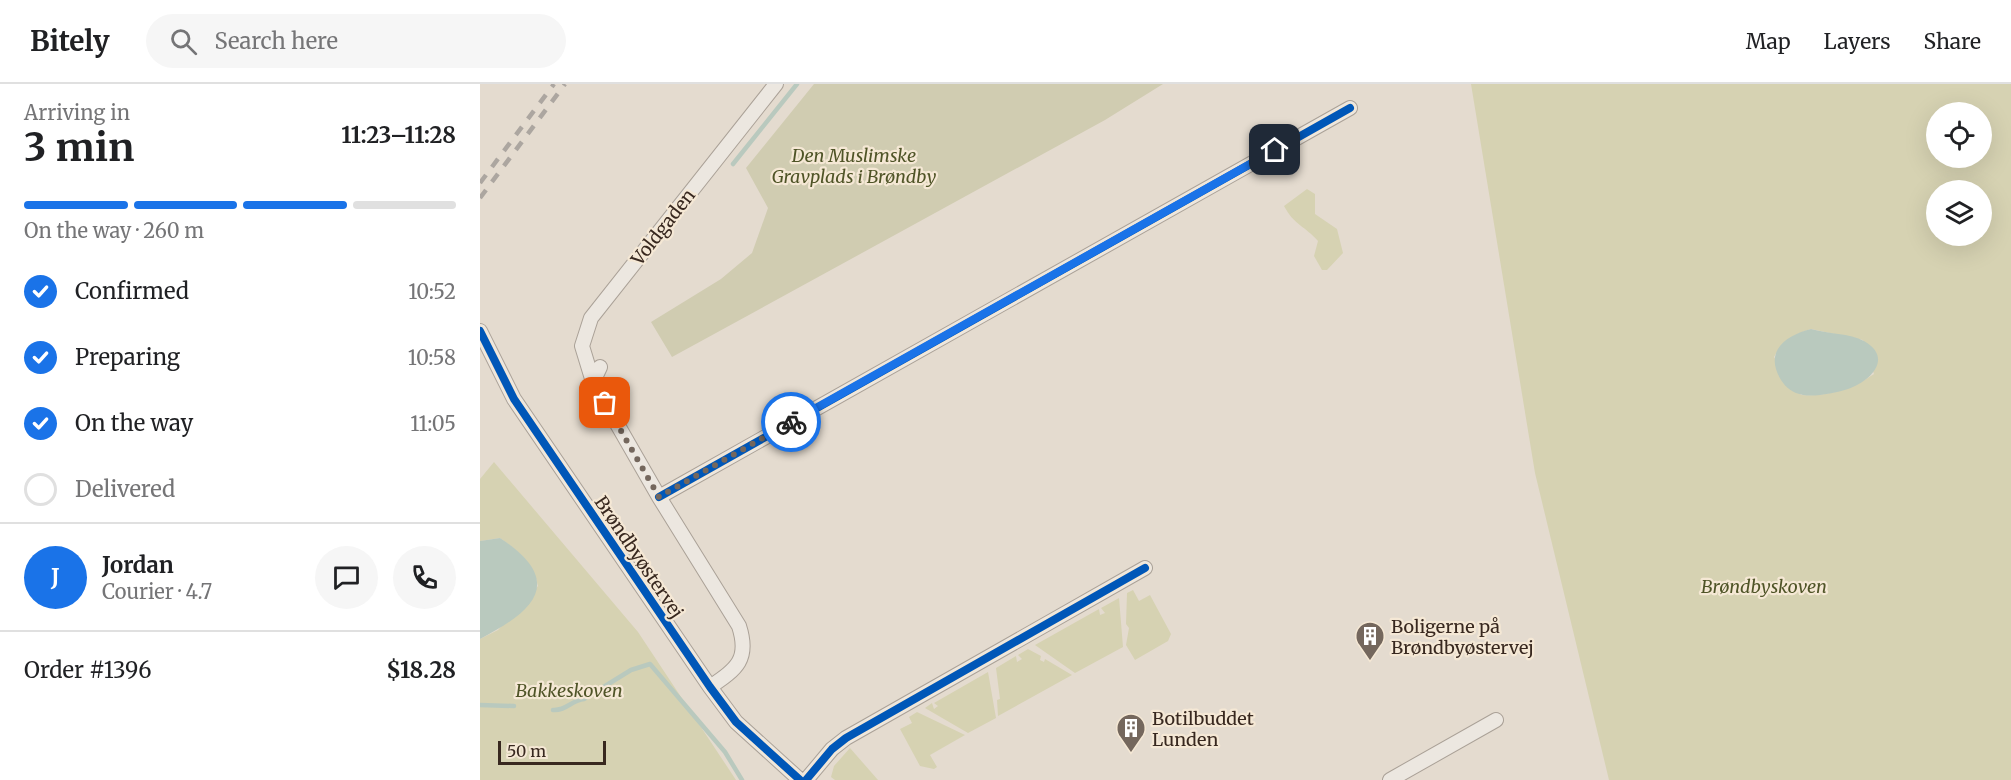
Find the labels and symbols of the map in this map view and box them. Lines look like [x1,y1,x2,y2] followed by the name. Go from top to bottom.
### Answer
[1249,124,1300,175] pin
[772,144,936,188] park label: Den Muslimske Gravplads i Brøndby
[625,184,700,271] street label: Voldgaden
[579,377,630,428] pin
[761,392,821,452] courier
[590,491,688,623] street label: Brøndbyøstervej
[1701,575,1827,598] park label: Brøndbyskoven
[1391,615,1534,659] place label: Boligerne på Brøndbyøstervej
[1354,620,1386,662] building icon: Boligerne på Brøndbyøstervej
[515,679,623,702] park label: Bakkeskoven
[1152,707,1254,751] place label: Botilbuddet Lunden
[1115,712,1147,754] building icon: Botilbuddet Lunden
[498,738,606,766] scale bar

